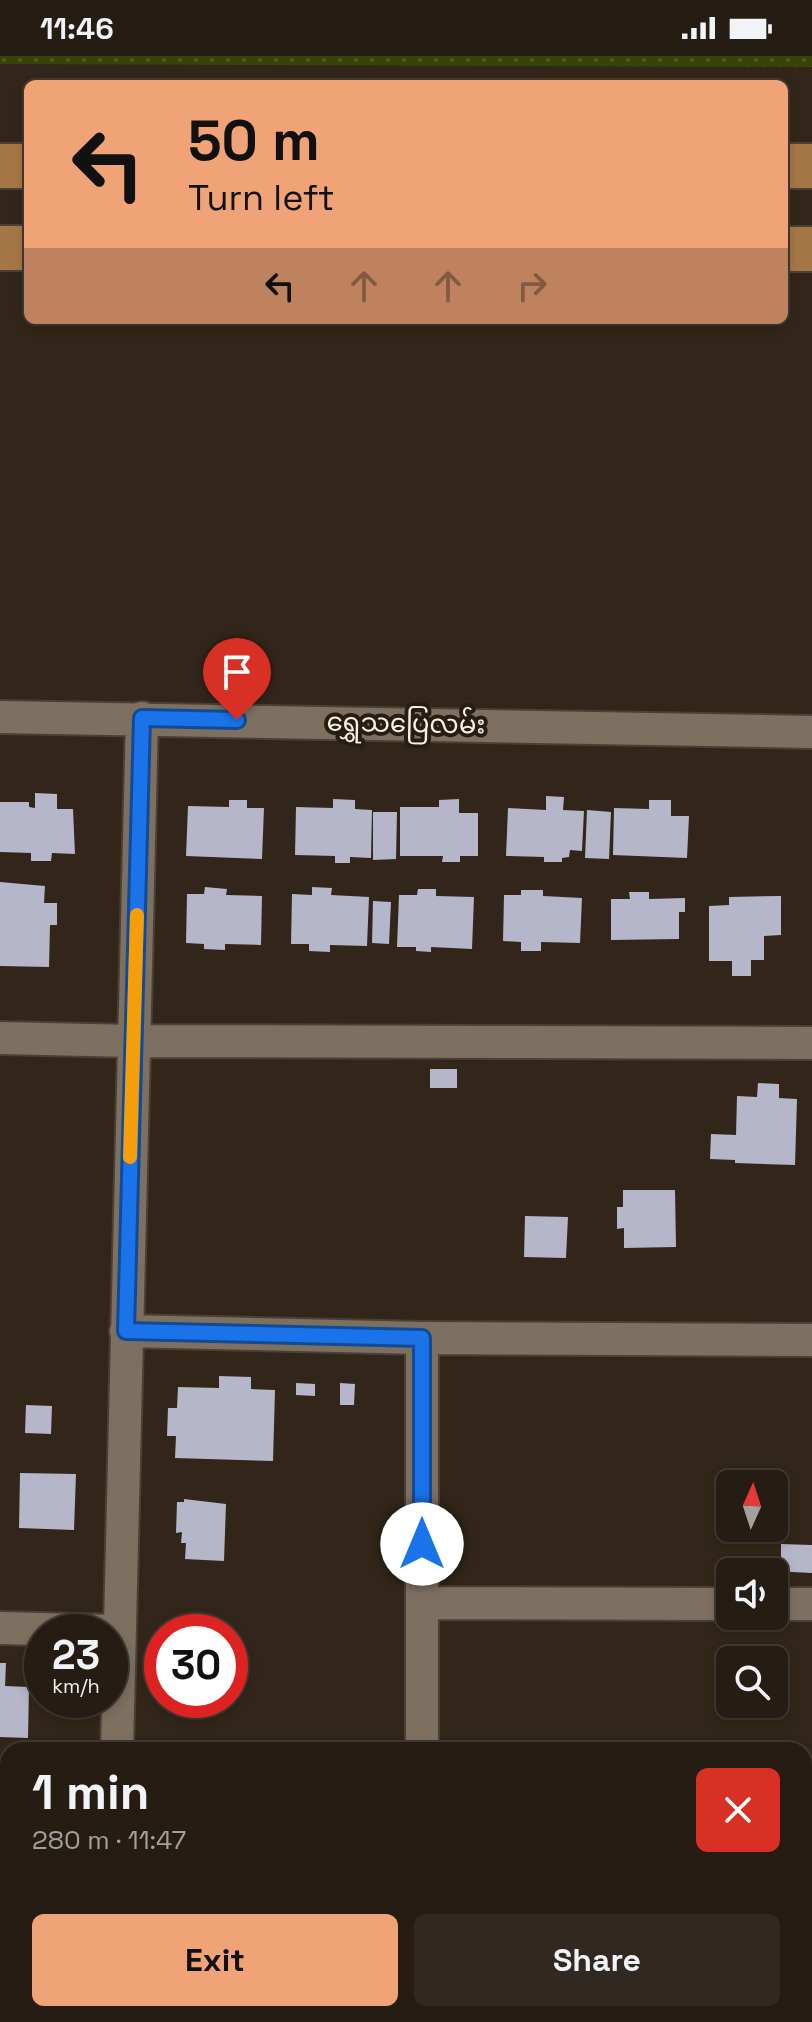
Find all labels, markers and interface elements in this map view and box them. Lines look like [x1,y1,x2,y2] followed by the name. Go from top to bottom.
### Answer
[40,9,114,48] text: 11:46
[188,105,320,176] text: 50 m
[56,112,160,216] icon: left
[188,175,335,221] text: Turn left
[258,264,302,308] icon: left
[342,264,386,308] icon: ahead
[426,264,470,308] icon: ahead
[510,264,554,308] icon: right
[203,638,271,720] pin
[215,650,259,694] icon: arrive
[326,705,486,745] street label: ရွှေသပြေလမ်း
[716,1470,788,1542] north arrow
[716,1470,788,1718] map controls
[380,1502,464,1586] position arrow
[716,1558,788,1630] button: sound
[144,1614,248,1718] speed limit sign: 30
[52,1630,100,1681] text: 23
[716,1646,788,1718] button: search
[52,1673,100,1699] text: km/h
[32,1762,149,1823] text: 1 min
[696,1768,780,1852] button: close
[32,1823,186,1857] text: 280 m · 11:47
[32,1914,398,2006] button: Exit
[414,1914,780,2006] button: Share

